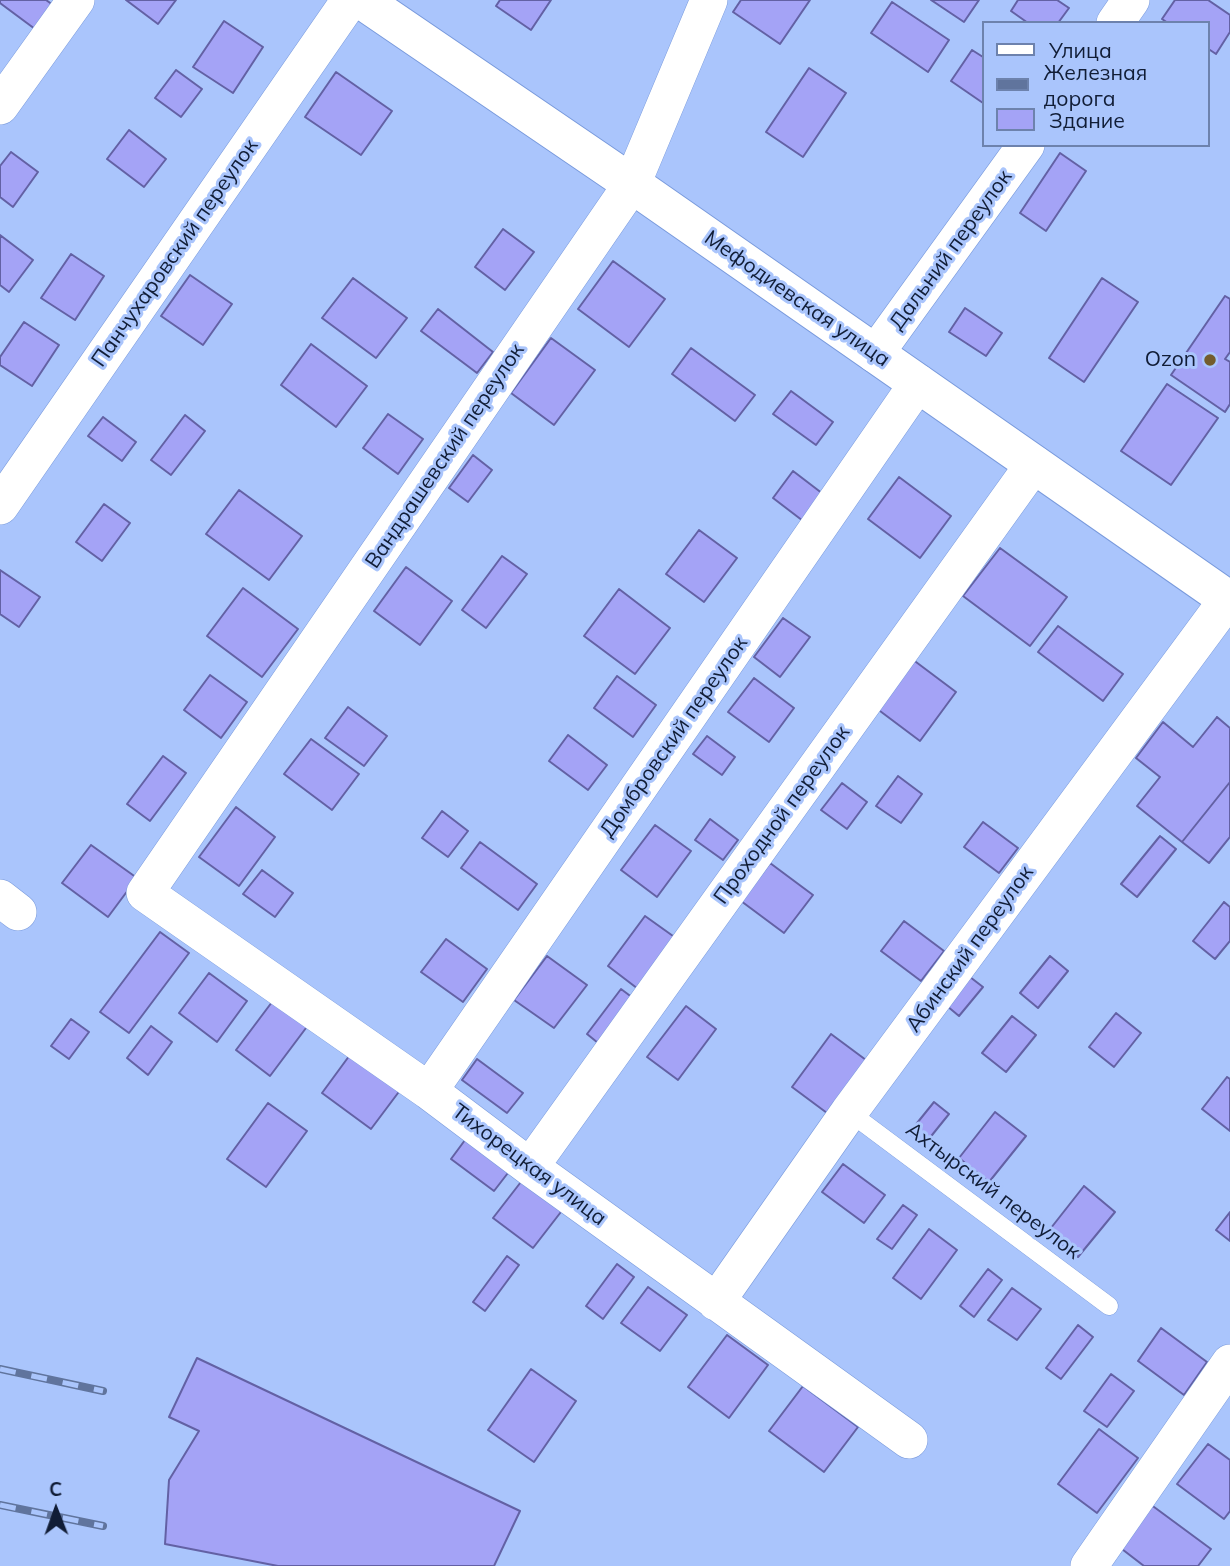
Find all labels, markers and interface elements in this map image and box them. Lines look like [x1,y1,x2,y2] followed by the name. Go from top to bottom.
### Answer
[982,21,1209,147] legend
[1049,37,1112,63] text: Улица
[1043,59,1147,111] text: Железная дорога
[1049,107,1125,133] text: Здание
[86,134,264,372] street label: Панчухаровский переулок
[885,165,1017,335] street label: Дальний переулок
[699,225,895,373] street label: Мефодиевская улица
[360,339,530,573] street label: Вандрашевский переулок
[1145,347,1196,373] place label: Ozon
[1202,352,1218,368] marker: Ozon
[595,632,753,842] street label: Домбровский переулок
[709,721,855,909] street label: Проходной переулок
[901,861,1039,1037] street label: Абинский переулок
[447,1099,611,1231] street label: Тихорецкая улица
[901,1117,1085,1265] street label: Ахтырский переулок
[21,1475,91,1545] north arrow
[49,1477,62,1501] text: С

